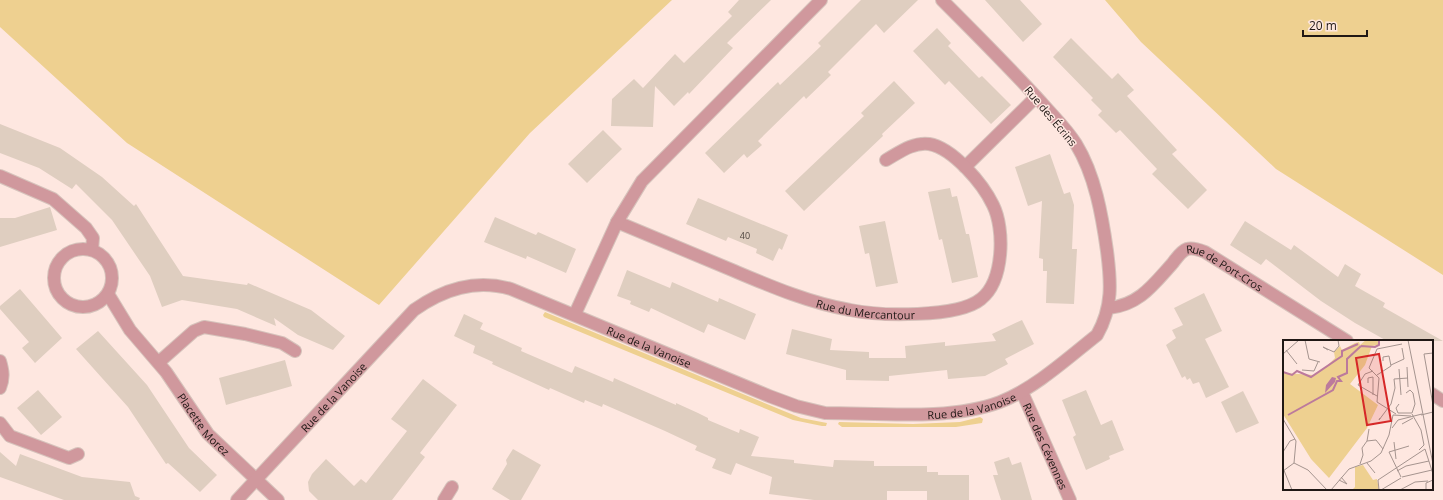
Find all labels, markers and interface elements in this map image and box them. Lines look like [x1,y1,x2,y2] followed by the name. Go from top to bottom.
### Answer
[1303,12,1367,38] scale bar
[1309,17,1337,34] text: 20 m
[1021,83,1081,149] street label: Rue des Écrins
[740,229,750,242] house number: 40
[1185,241,1266,294] street label: Rue de Port-Cros
[815,295,916,322] street label: Rue du Mercantour
[604,322,694,371] street label: Rue de la Vanoise
[1283,340,1433,490] inset map
[297,359,369,435] street label: Rue de la Vanoise
[927,389,1018,422] street label: Rue de la Vanoise
[175,390,233,458] street label: Placette Morez
[1020,400,1072,492] street label: Rue des Cévennes

